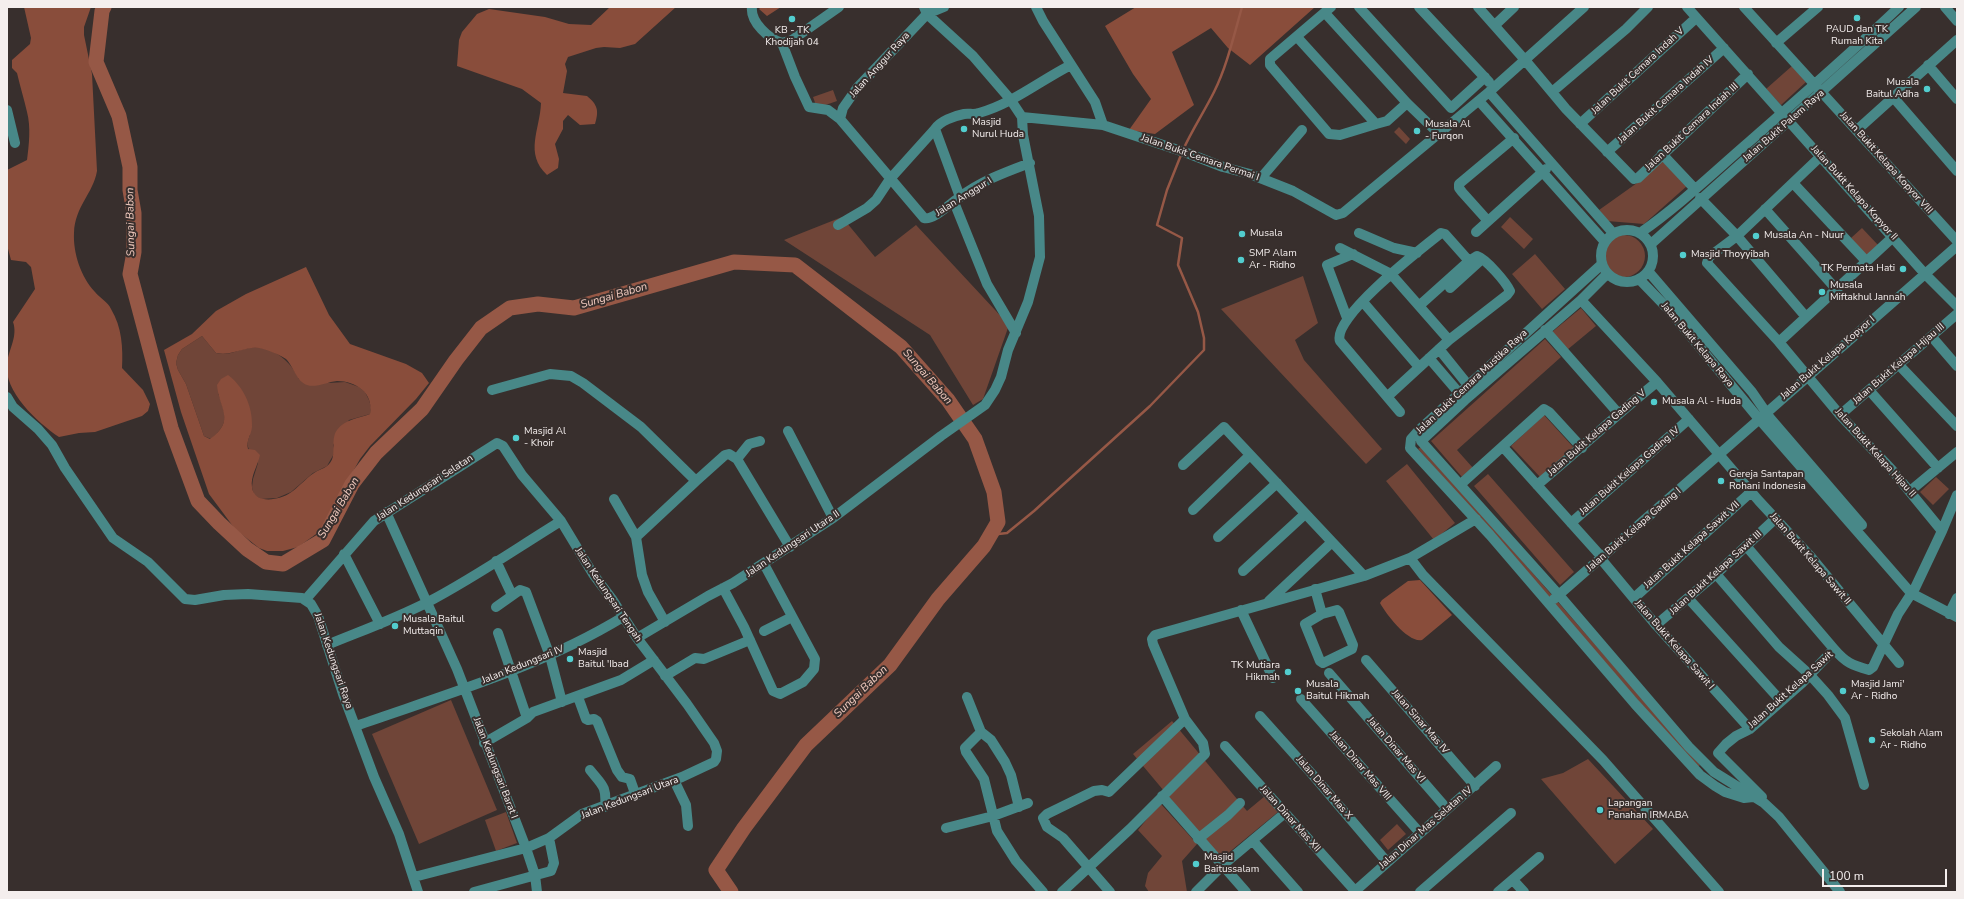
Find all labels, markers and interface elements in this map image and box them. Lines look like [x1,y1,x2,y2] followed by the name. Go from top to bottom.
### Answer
[1852,13,1862,23] marker: PAUD dan TK Rumah Kita
[787,14,797,24] marker: KB - TK Khodijah 04
[1826,24,1888,48] place label: PAUD dan TK Rumah Kita
[765,25,819,48] place label: KB - TK Khodijah 04
[1589,25,1687,117] street label: Jalan Bukit Cemara Indah V
[848,30,912,100] street label: Jalan Anggur Raya
[1616,54,1716,146] street label: Jalan Bukit Cemara Indah IV
[1866,77,1919,100] place label: Musala Baitul Adha
[1643,81,1741,173] street label: Jalan Bukit Cemara Indah III
[1922,84,1932,94] marker: Musala Baitul Adha
[1741,87,1827,165] street label: Jalan Bukit Palem Raya
[1837,110,1935,216] street label: Jalan Bukit Kelapa Kopyor VIII
[972,117,1024,140] place label: Masjid Nurul Huda
[1425,119,1470,142] place label: Musala Al - Furqon
[959,124,969,134] marker: Masjid Nurul Huda
[1412,126,1422,136] marker: Musala Al - Furqon
[1139,132,1261,184] street label: Jalan Bukit Cemara Permai I
[1808,143,1900,243] street label: Jalan Bukit Kelapa Kopyor II
[934,175,994,219] street label: Jalan Anggur I
[124,187,138,257] water label: Sungai Babon
[1250,228,1283,240] place label: Musala
[1237,229,1247,239] marker: Musala
[1764,230,1844,242] place label: Musala An - Nuur
[1751,231,1761,241] marker: Musala An - Nuur
[1249,248,1297,272] place label: SMP Alam Ar - Ridho
[1691,249,1770,261] place label: Masjid Thoyyibah
[1678,250,1688,260] marker: Masjid Thoyyibah
[1236,255,1246,265] marker: SMP Alam Ar - Ridho
[1821,263,1895,275] place label: TK Permata Hati
[1898,264,1908,274] marker: TK Permata Hati
[579,280,649,312] water label: Sungai Babon
[1830,280,1905,304] place label: Musala Miftakhul Jannah
[1817,287,1827,297] marker: Musala Miftakhul Jannah
[1658,300,1736,390] street label: Jalan Bukit Kelapa Raya
[1778,314,1878,402] street label: Jalan Bukit Kelapa Kopyor I
[1851,321,1947,407] street label: Jalan Bukit Kelapa Hijau III
[1414,327,1530,437] street label: Jalan Bukit Cemara Mustika Raya
[899,347,955,407] water label: Sungai Babon
[1546,387,1648,479] street label: Jalan Bukit Kelapa Gading V
[1662,396,1741,408] place label: Musala Al - Huda
[1649,397,1659,407] marker: Musala Al - Huda
[1832,406,1918,500] street label: Jalan Bukit Kelapa Hijau II
[1578,424,1682,518] street label: Jalan Bukit Kelapa Gading IV
[524,426,566,450] place label: Masjid Al - Khoir
[511,433,521,443] marker: Masjid Al - Khoir
[375,452,475,524] street label: Jalan Kedungsari Selatan
[1729,469,1806,492] place label: Gereja Santapan Rohani Indonesia
[316,475,362,541] water label: Sungai Babon
[1716,476,1726,486] marker: Gereja Santapan Rohani Indonesia
[1584,486,1684,574] street label: Jalan Bukit Kelapa Gading I
[1642,499,1742,591] street label: Jalan Bukit Kelapa Sawit VII
[744,508,842,580] street label: Jalan Kedungsari Utara II
[1767,511,1853,607] street label: Jalan Bukit Kelapa Sawit II
[1667,528,1765,618] street label: Jalan Bukit Kelapa Sawit III
[572,546,644,644] street label: Jalan Kedungsari Tengah
[1632,598,1716,692] street label: Jalan Bukit Kelapa Sawit I
[311,612,355,710] street label: Jalan Kedungsari Raya
[403,614,465,638] place label: Musala Baitul Muttaqin
[390,621,400,631] marker: Musala Baitul Muttaqin
[480,643,566,687] street label: Jalan Kedungsari IV
[578,647,629,670] place label: Masjid Baitul 'Ibad
[1746,649,1836,731] street label: Jalan Bukit Kelapa Sawit
[565,654,575,664] marker: Masjid Baitul 'Ibad
[1231,660,1280,684] place label: TK Mutiara Hikmah
[832,663,890,721] water label: Sungai Babon
[1283,667,1293,677] marker: TK Mutiara Hikmah
[1306,679,1369,702] place label: Musala Baitul Hikmah
[1851,679,1904,702] place label: Masjid Jami' Ar - Ridho
[1293,686,1303,696] marker: Musala Baitul Hikmah
[1838,686,1848,696] marker: Masjid Jami' Ar - Ridho
[1389,687,1451,757] street label: Jalan Sinar Mas IV
[1364,715,1428,785] street label: Jalan Dinar Mas VI
[470,716,520,820] street label: Jalan Kedungsari Barat I
[1880,728,1943,752] place label: Sekolah Alam Ar - Ridho
[1327,729,1393,803] street label: Jalan Dinar Mas VIII
[1867,735,1877,745] marker: Sekolah Alam Ar - Ridho
[1293,754,1355,822] street label: Jalan Dinar Mas X
[580,774,680,822] street label: Jalan Kedungsari Utara
[1257,783,1323,855] street label: Jalan Dinar Mas XII
[1377,784,1475,872] street label: Jalan Dinar Mas Selatan IV
[1608,798,1689,822] place label: Lapangan Panahan IRMABA
[1595,805,1605,815] marker: Lapangan Panahan IRMABA
[1204,852,1259,876] place label: Masjid Baitussalam
[1191,859,1201,869] marker: Masjid Baitussalam
[1824,861,1949,887] scale bar
[1829,868,1864,884] text: 100 m

